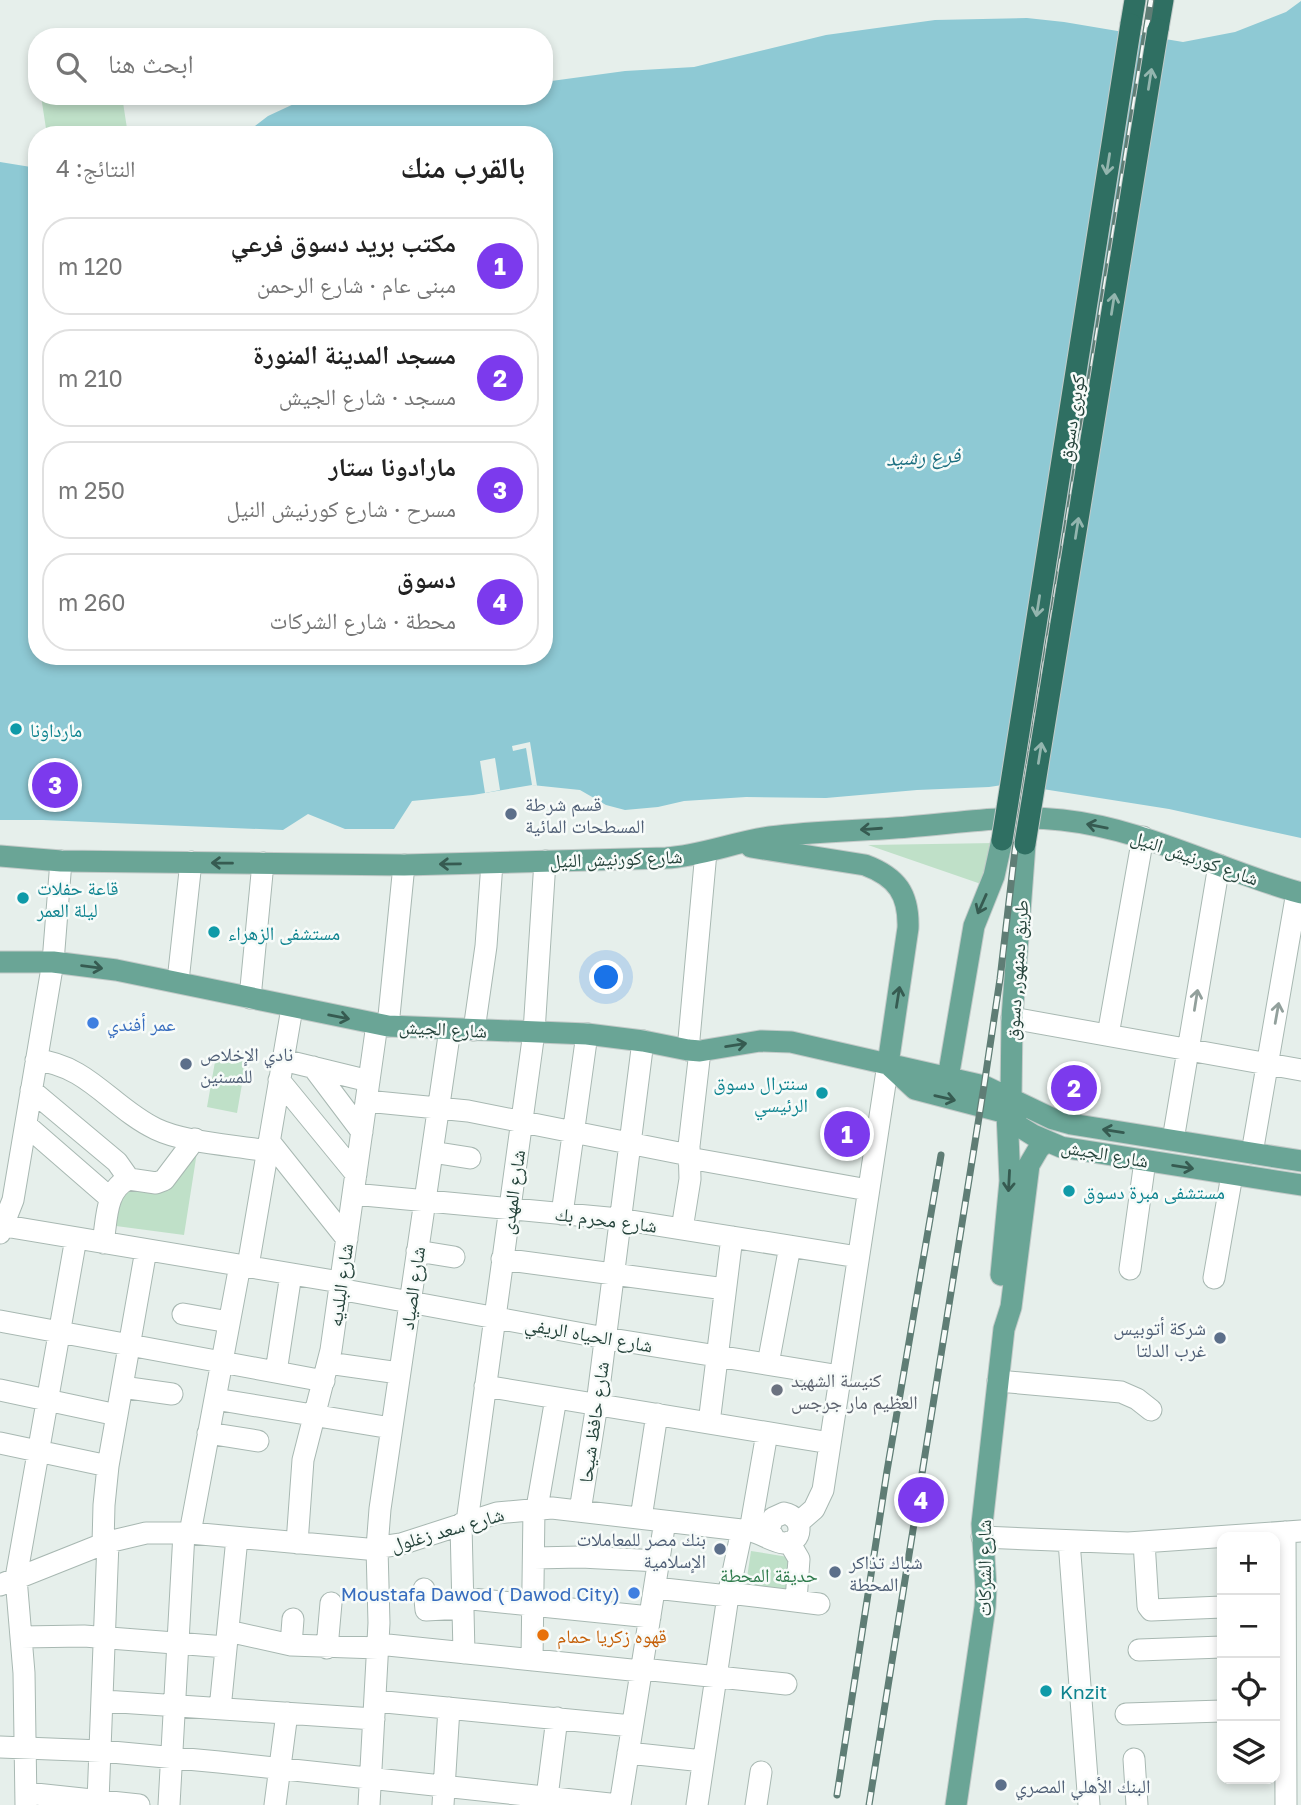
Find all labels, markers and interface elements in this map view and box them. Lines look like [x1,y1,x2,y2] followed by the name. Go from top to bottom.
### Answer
[28,28,553,105] search box
[52,48,90,86] icon: search
[108,48,194,79] text: ابحث هنا
[1144,68,1157,91] one-way arrow
[400,149,525,185] text: بالقرب منك
[1101,152,1114,175] one-way arrow
[56,154,136,182] text: النتائج: 4
[231,227,456,258] text: مكتب بريد دسوق فرعي
[58,252,123,280] text: 120 m
[494,252,506,280] text: 1
[257,270,456,298] text: مبنى عام · شارع الرحمن
[1107,293,1120,315] one-way arrow
[253,339,456,370] text: مسجد المدينة المنورة
[58,364,123,392] text: 210 m
[493,364,507,392] text: 2
[1053,373,1090,463] street label: كوبرى دسوق
[279,382,456,410] text: مسجد · شارع الجيش
[885,441,963,472] water label: فرع رشيد
[329,451,456,482] text: مارادونا ستار
[58,476,125,504] text: 250 m
[493,476,507,504] text: 3
[227,494,456,522] text: مسرح · شارع كورنيش النيل
[1071,517,1084,540] one-way arrow
[397,563,456,594] text: دسوق
[58,588,126,616] text: 260 m
[493,588,507,616] text: 4
[1031,594,1044,617] one-way arrow
[269,606,456,634] text: محطة · شارع الشركات
[30,718,82,742] place label: مارداونا
[8,721,24,737] marker: مارداونا
[1034,742,1047,765] one-way arrow
[32,759,78,811] pin: 3
[525,792,645,837] place label: قسم شرطة المسطحات المائية
[503,806,519,822] marker: قسم شرطة المسطحات المائية
[1086,818,1109,832] one-way arrow
[859,823,882,836] one-way arrow
[1128,824,1262,891] street label: شارع كورنيش النيل
[549,844,683,873] street label: شارع كورنيش النيل
[211,856,234,870] one-way arrow
[439,857,462,870] one-way arrow
[36,876,118,922] place label: قاعة حفلات ليلة العمر
[15,890,31,906] marker: قاعة حفلات ليلة العمر
[974,893,987,914] one-way arrow
[1000,899,1033,1041] street label: طريق دمنهور, دسوق
[228,921,340,945] place label: مستشفى الزهراء
[206,924,222,940] marker: مستشفى الزهراء
[81,960,103,973] one-way arrow
[589,960,623,994] your location
[892,986,905,1008] one-way arrow
[1190,990,1203,1012] one-way arrow
[1271,1002,1284,1025] one-way arrow
[327,1011,350,1024] one-way arrow
[107,1012,176,1039] place label: عمر أفندي
[398,1014,488,1043] street label: شارع الجيش
[85,1015,101,1031] marker: عمر أفندي
[724,1038,746,1051] one-way arrow
[200,1042,293,1088] place label: نادي الإخلاص للمسنين
[178,1056,194,1072] marker: نادي الإخلاص للمسنين
[1051,1062,1097,1114] pin: 2
[713,1071,808,1120] place label: سنترال دسوق الرئيسي
[814,1085,830,1101] marker: سنترال دسوق الرئيسي
[933,1092,956,1105] one-way arrow
[824,1108,870,1160] pin: 1
[1102,1124,1125,1137] one-way arrow
[1059,1134,1150,1173] street label: شارع الجيش
[495,1148,530,1236] street label: شارع المهدى
[1171,1161,1193,1174] one-way arrow
[1003,1169,1016,1192] one-way arrow
[1083,1180,1225,1204] place label: مستشفى مبرة دسوق
[1061,1183,1077,1199] marker: مستشفى مبرة دسوق
[553,1201,659,1240] street label: شارع محرم بك
[323,1242,358,1328] street label: شارع البلديه
[395,1245,430,1331] street label: شارع الصياد
[522,1311,655,1361] street label: شارع الحياه الريفي
[1113,1316,1206,1362] place label: شركة أتوبيس غرب الدلتا
[1212,1330,1228,1346] marker: شركة أتوبيس غرب الدلتا
[573,1360,614,1484] street label: شارع حافظ شيحا
[791,1368,918,1415] place label: كنيسة الشهيد العظيم مار جرجس
[769,1382,785,1398] marker: كنيسة الشهيد العظيم مار جرجس
[898,1474,944,1526] pin: 4
[388,1502,507,1557] street label: شارع سعد زغلول
[972,1519,996,1617] street label: شارع الشركات
[576,1527,706,1574] place label: بنك مصر للمعاملات الإسلامية
[1217,1532,1280,1784] map controls
[1217,1532,1280,1595] button: +
[712,1541,728,1557] marker: بنك مصر للمعاملات الإسلامية
[848,1550,923,1595] place label: شباك تذاكر المحطة
[720,1563,818,1586] park label: حديقة المحطة
[827,1564,843,1580] marker: شباك تذاكر المحطة
[341,1582,620,1605] place label: Moustafa Dawod ( Dawod City)
[626,1585,642,1601] marker: Moustafa Dawod ( Dawod City)
[1217,1595,1280,1658] button: −
[557,1624,667,1650] place label: قهوه زكريا حمام
[535,1627,551,1643] marker: قهوه زكريا حمام
[1217,1658,1280,1721] button: locate
[1060,1680,1107,1703] place label: Knzit
[1038,1683,1054,1699] marker: Knzit
[1217,1721,1280,1784] button: layers
[1015,1774,1150,1801] place label: البنك الأهلي المصري
[993,1777,1009,1793] marker: البنك الأهلي المصري

